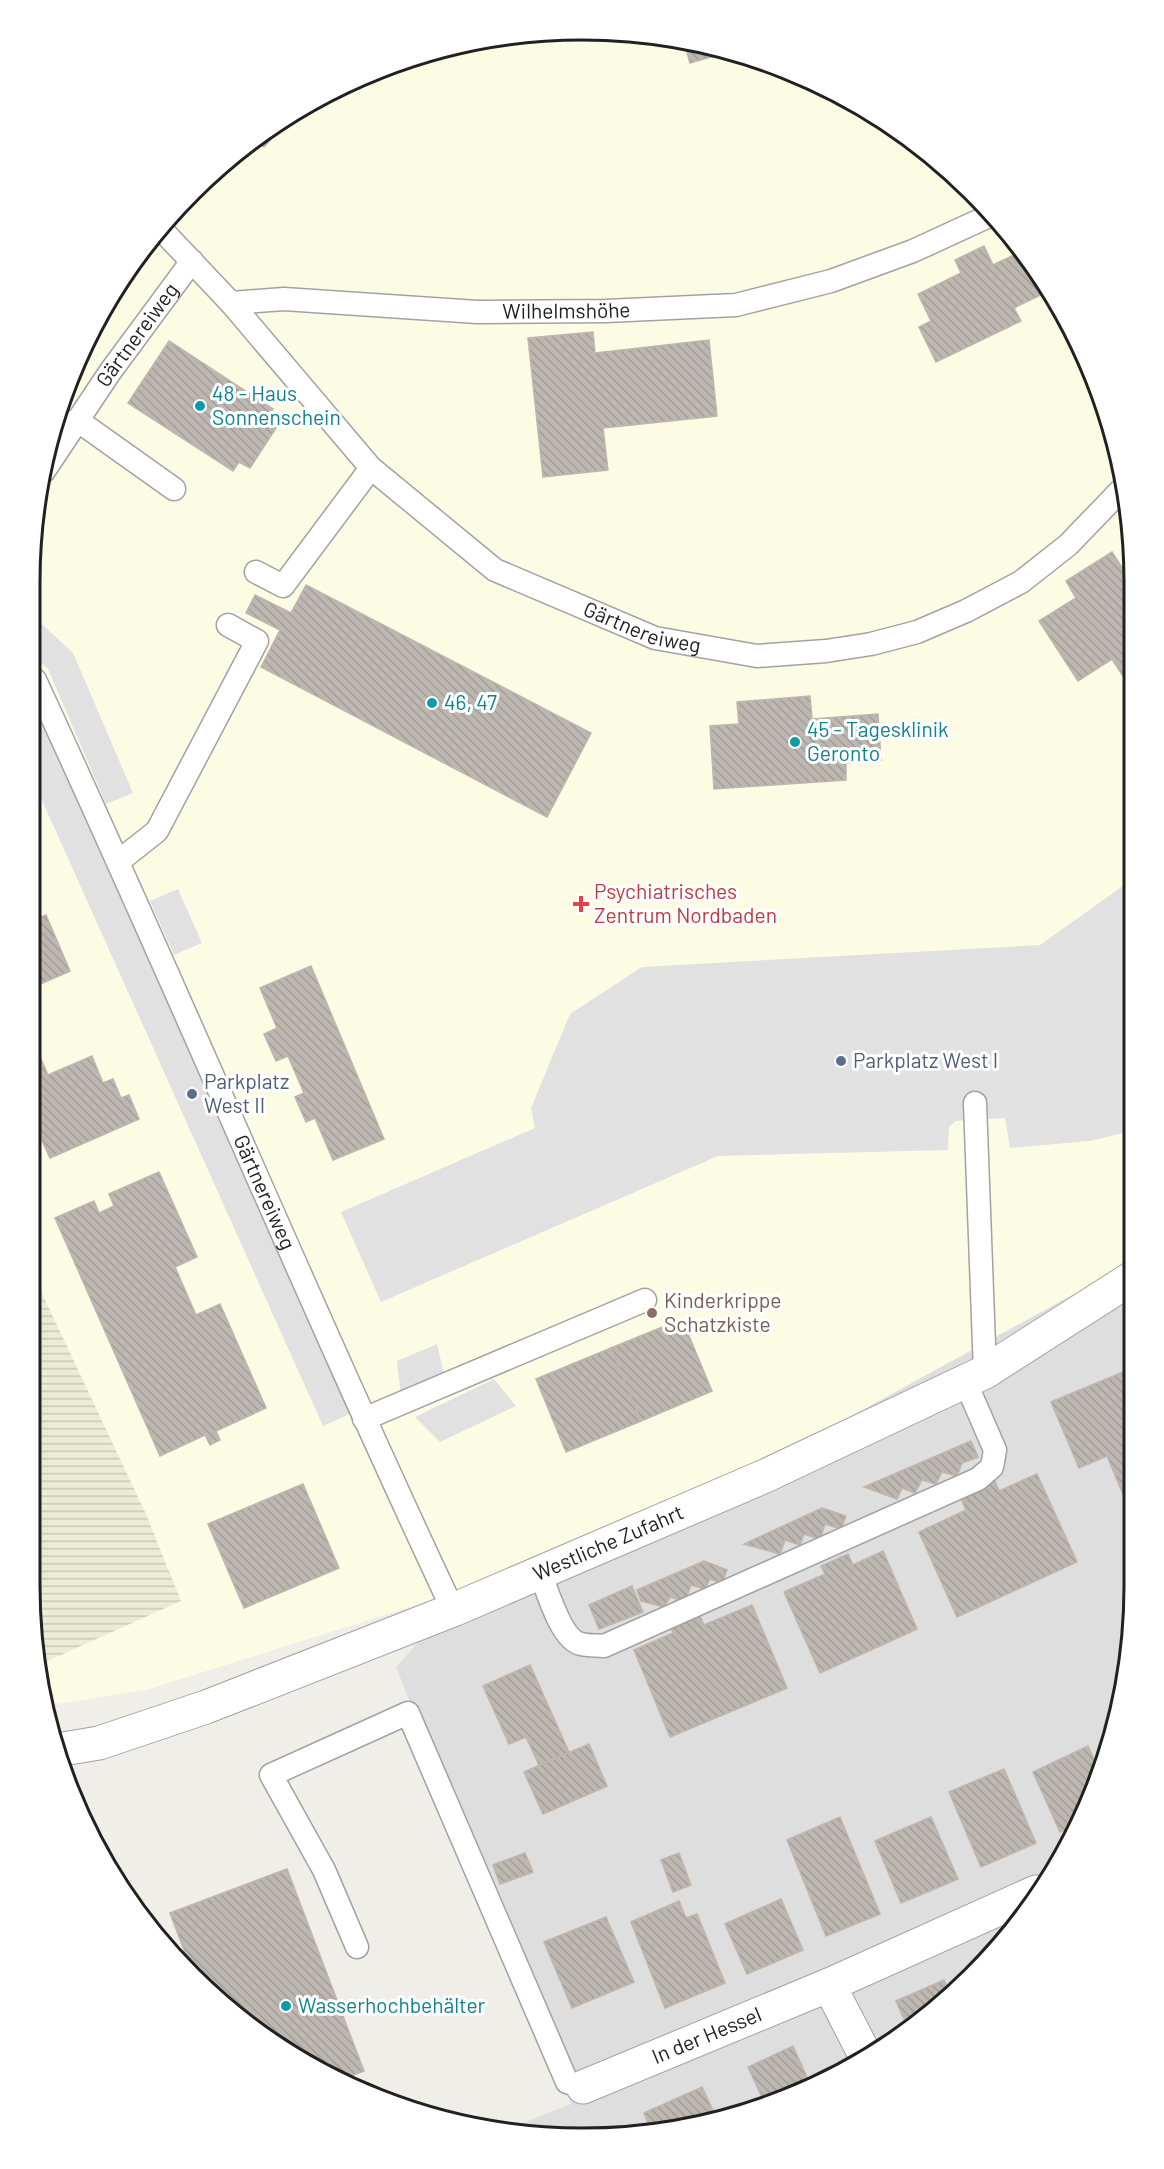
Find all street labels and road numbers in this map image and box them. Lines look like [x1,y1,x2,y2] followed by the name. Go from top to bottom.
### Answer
[90,277,183,391] street label: Gärtnereiweg
[502,296,631,323] street label: Wilhelmshöhe
[580,595,703,657] street label: Gärtnereiweg
[229,1131,302,1253] street label: Gärtnereiweg
[529,1499,687,1585] street label: Westliche Zufahrt
[648,2000,765,2068] street label: In der Hessel

